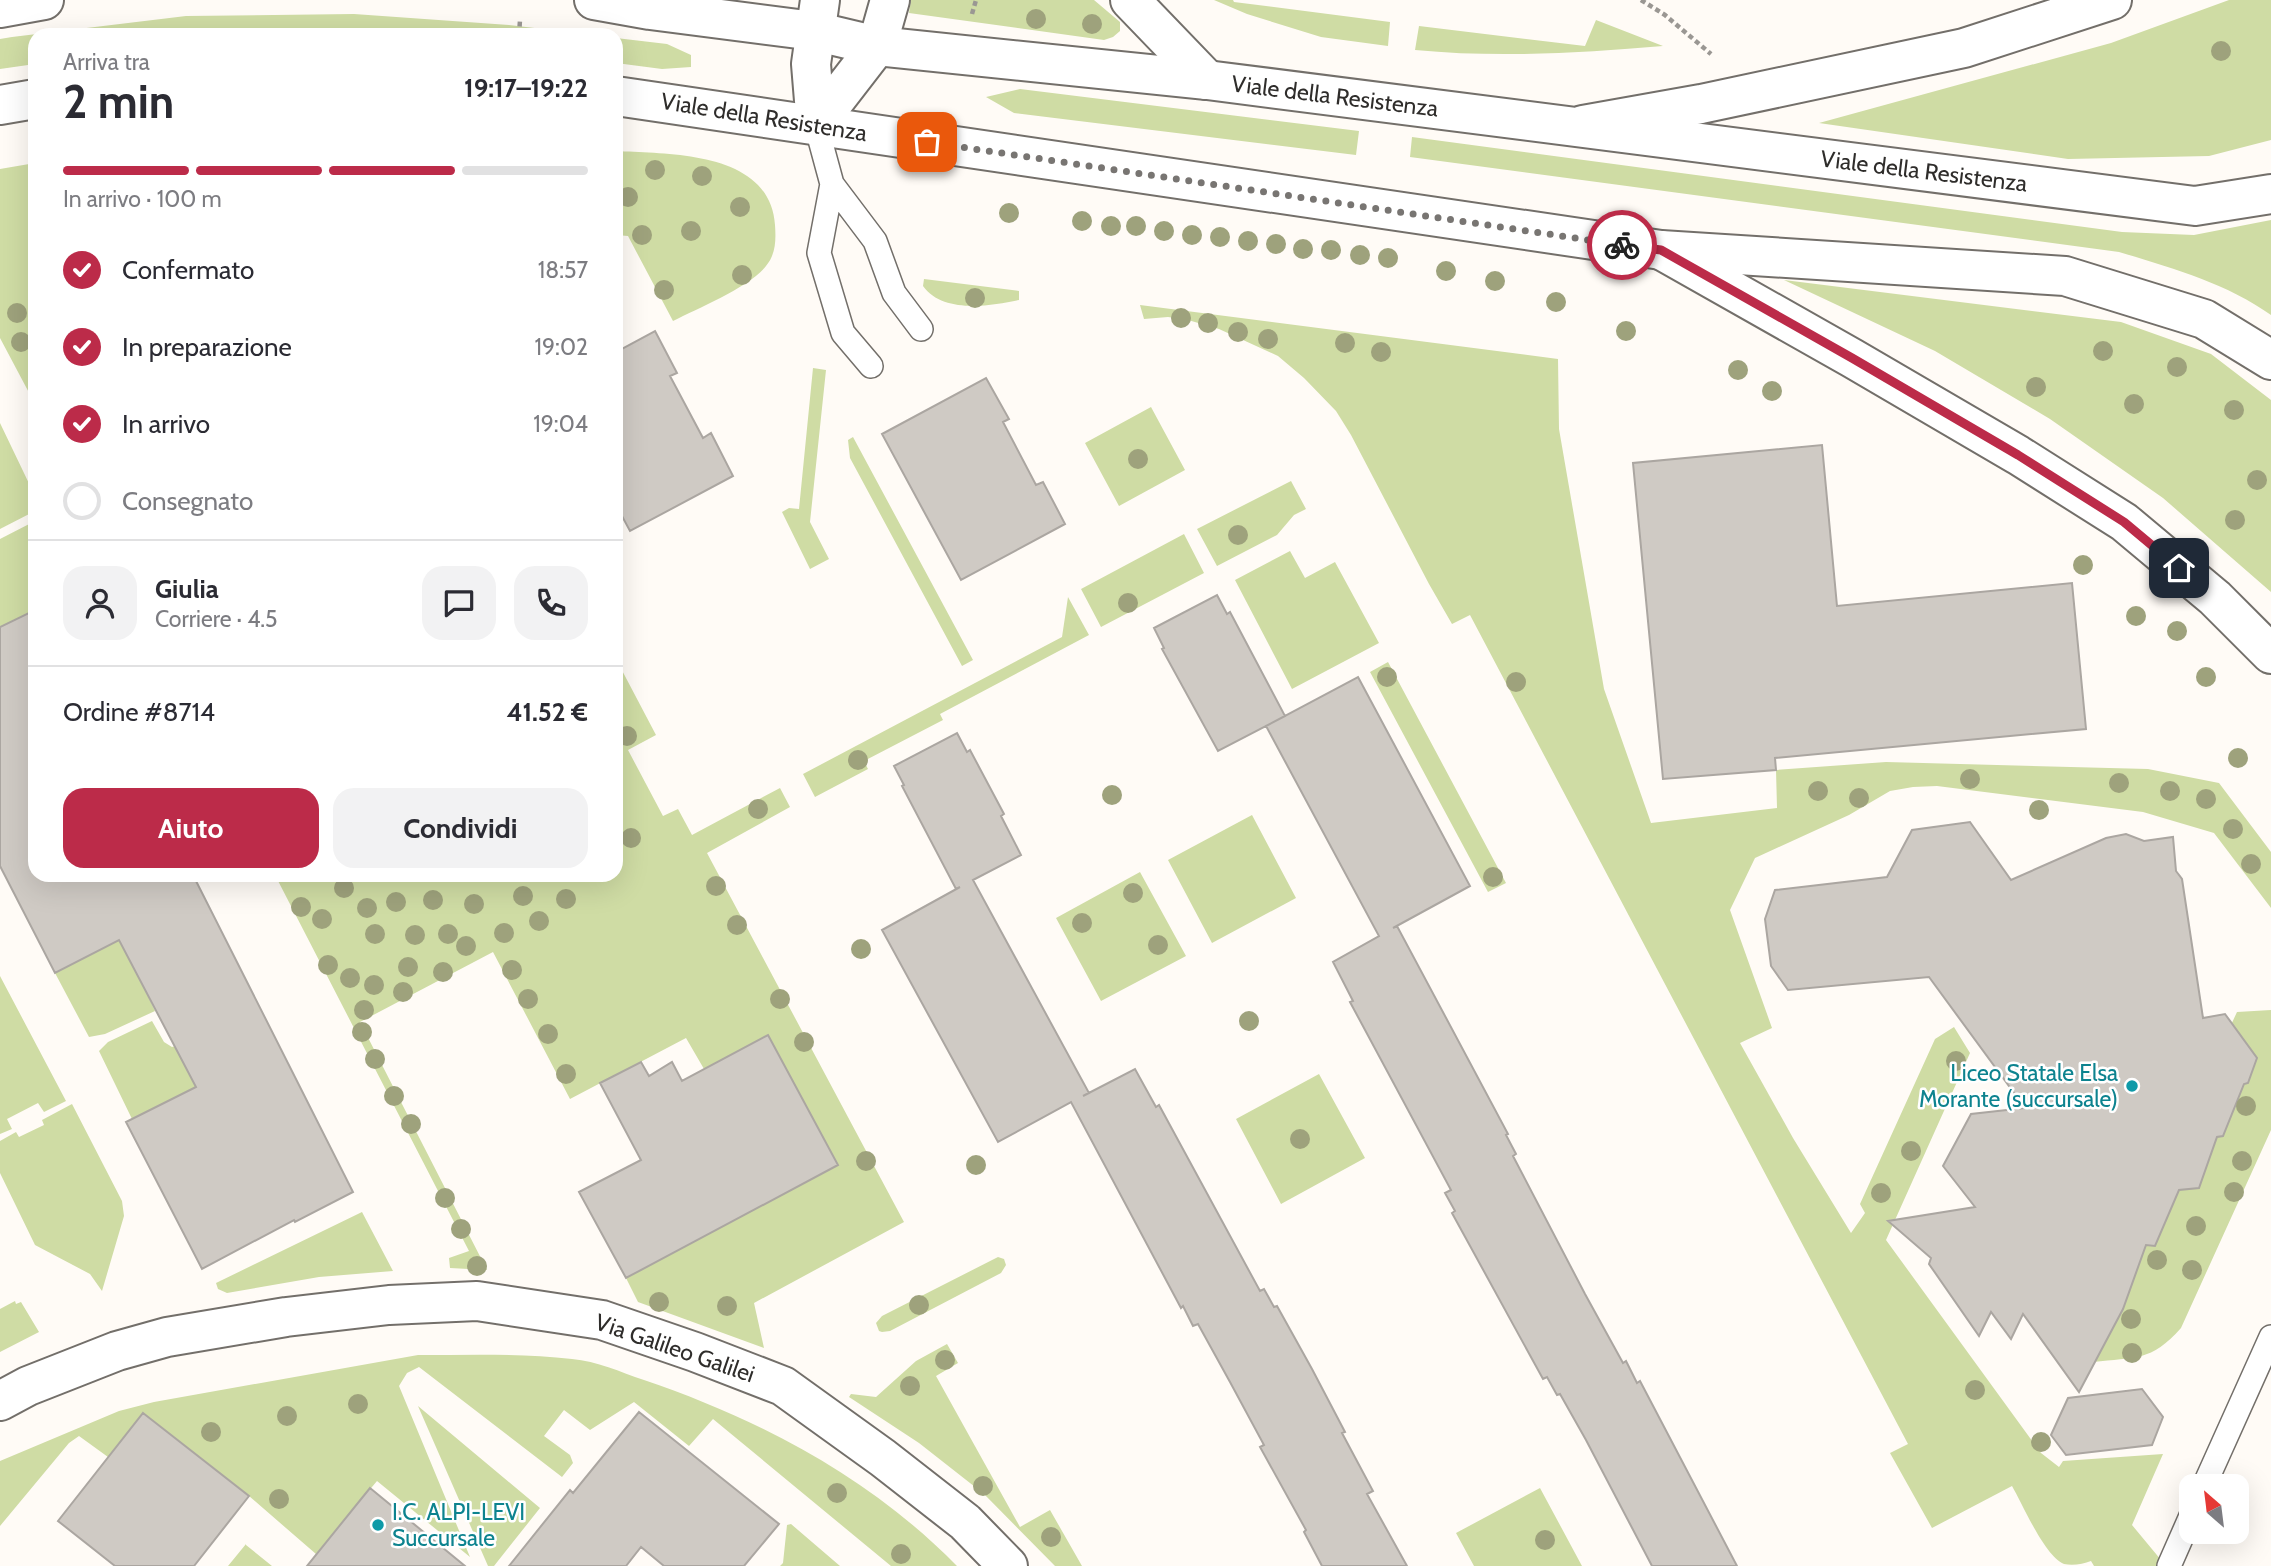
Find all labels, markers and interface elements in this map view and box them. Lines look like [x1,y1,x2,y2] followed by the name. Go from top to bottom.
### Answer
[63,48,150,76] text: Arriva tra
[1230,69,1440,123] street label: Viale della Resistenza
[464,72,588,104] text: 19:17–19:22
[63,74,174,130] text: 2 min
[659,87,869,147] street label: Viale della Resistenza
[897,112,957,172] pin
[908,123,946,161] icon: bag
[1819,144,2029,198] street label: Viale della Resistenza
[63,185,222,213] text: In arrivo · 100 m
[1587,210,1657,280] courier
[1603,226,1641,264] icon: bike
[63,251,101,289] icon: check
[122,254,254,286] text: Confermato
[538,256,588,284] text: 18:57
[63,328,101,366] icon: check
[122,331,292,363] text: In preparazione
[535,333,588,361] text: 19:02
[63,405,101,443] icon: check
[122,408,210,440] text: In arrivo
[533,410,588,438] text: 19:04
[122,485,253,517] text: Consegnato
[2149,538,2209,598] pin
[2160,549,2198,587] icon: home
[63,566,137,640] button: person
[422,566,496,640] button: chat
[514,566,588,640] button: phone
[155,573,219,605] text: Giulia
[155,605,277,633] text: Corriere · 4.5
[63,696,215,728] text: Ordine #8714
[506,696,588,728] text: 41.52 €
[63,788,319,868] button: Aiuto
[333,788,588,868] button: Condividi
[1919,1059,2118,1113] place label: Liceo Statale Elsa Morante (succursale)
[2124,1078,2140,1094] marker: Liceo Statale Elsa Morante (succursale)
[592,1308,758,1388] street label: Via Galileo Galilei
[2179,1474,2249,1544] north arrow
[2179,1474,2249,1544] map controls
[392,1498,525,1552] place label: I.C. ALPI-LEVI Succursale
[370,1517,386,1533] marker: I.C. ALPI-LEVI Succursale

